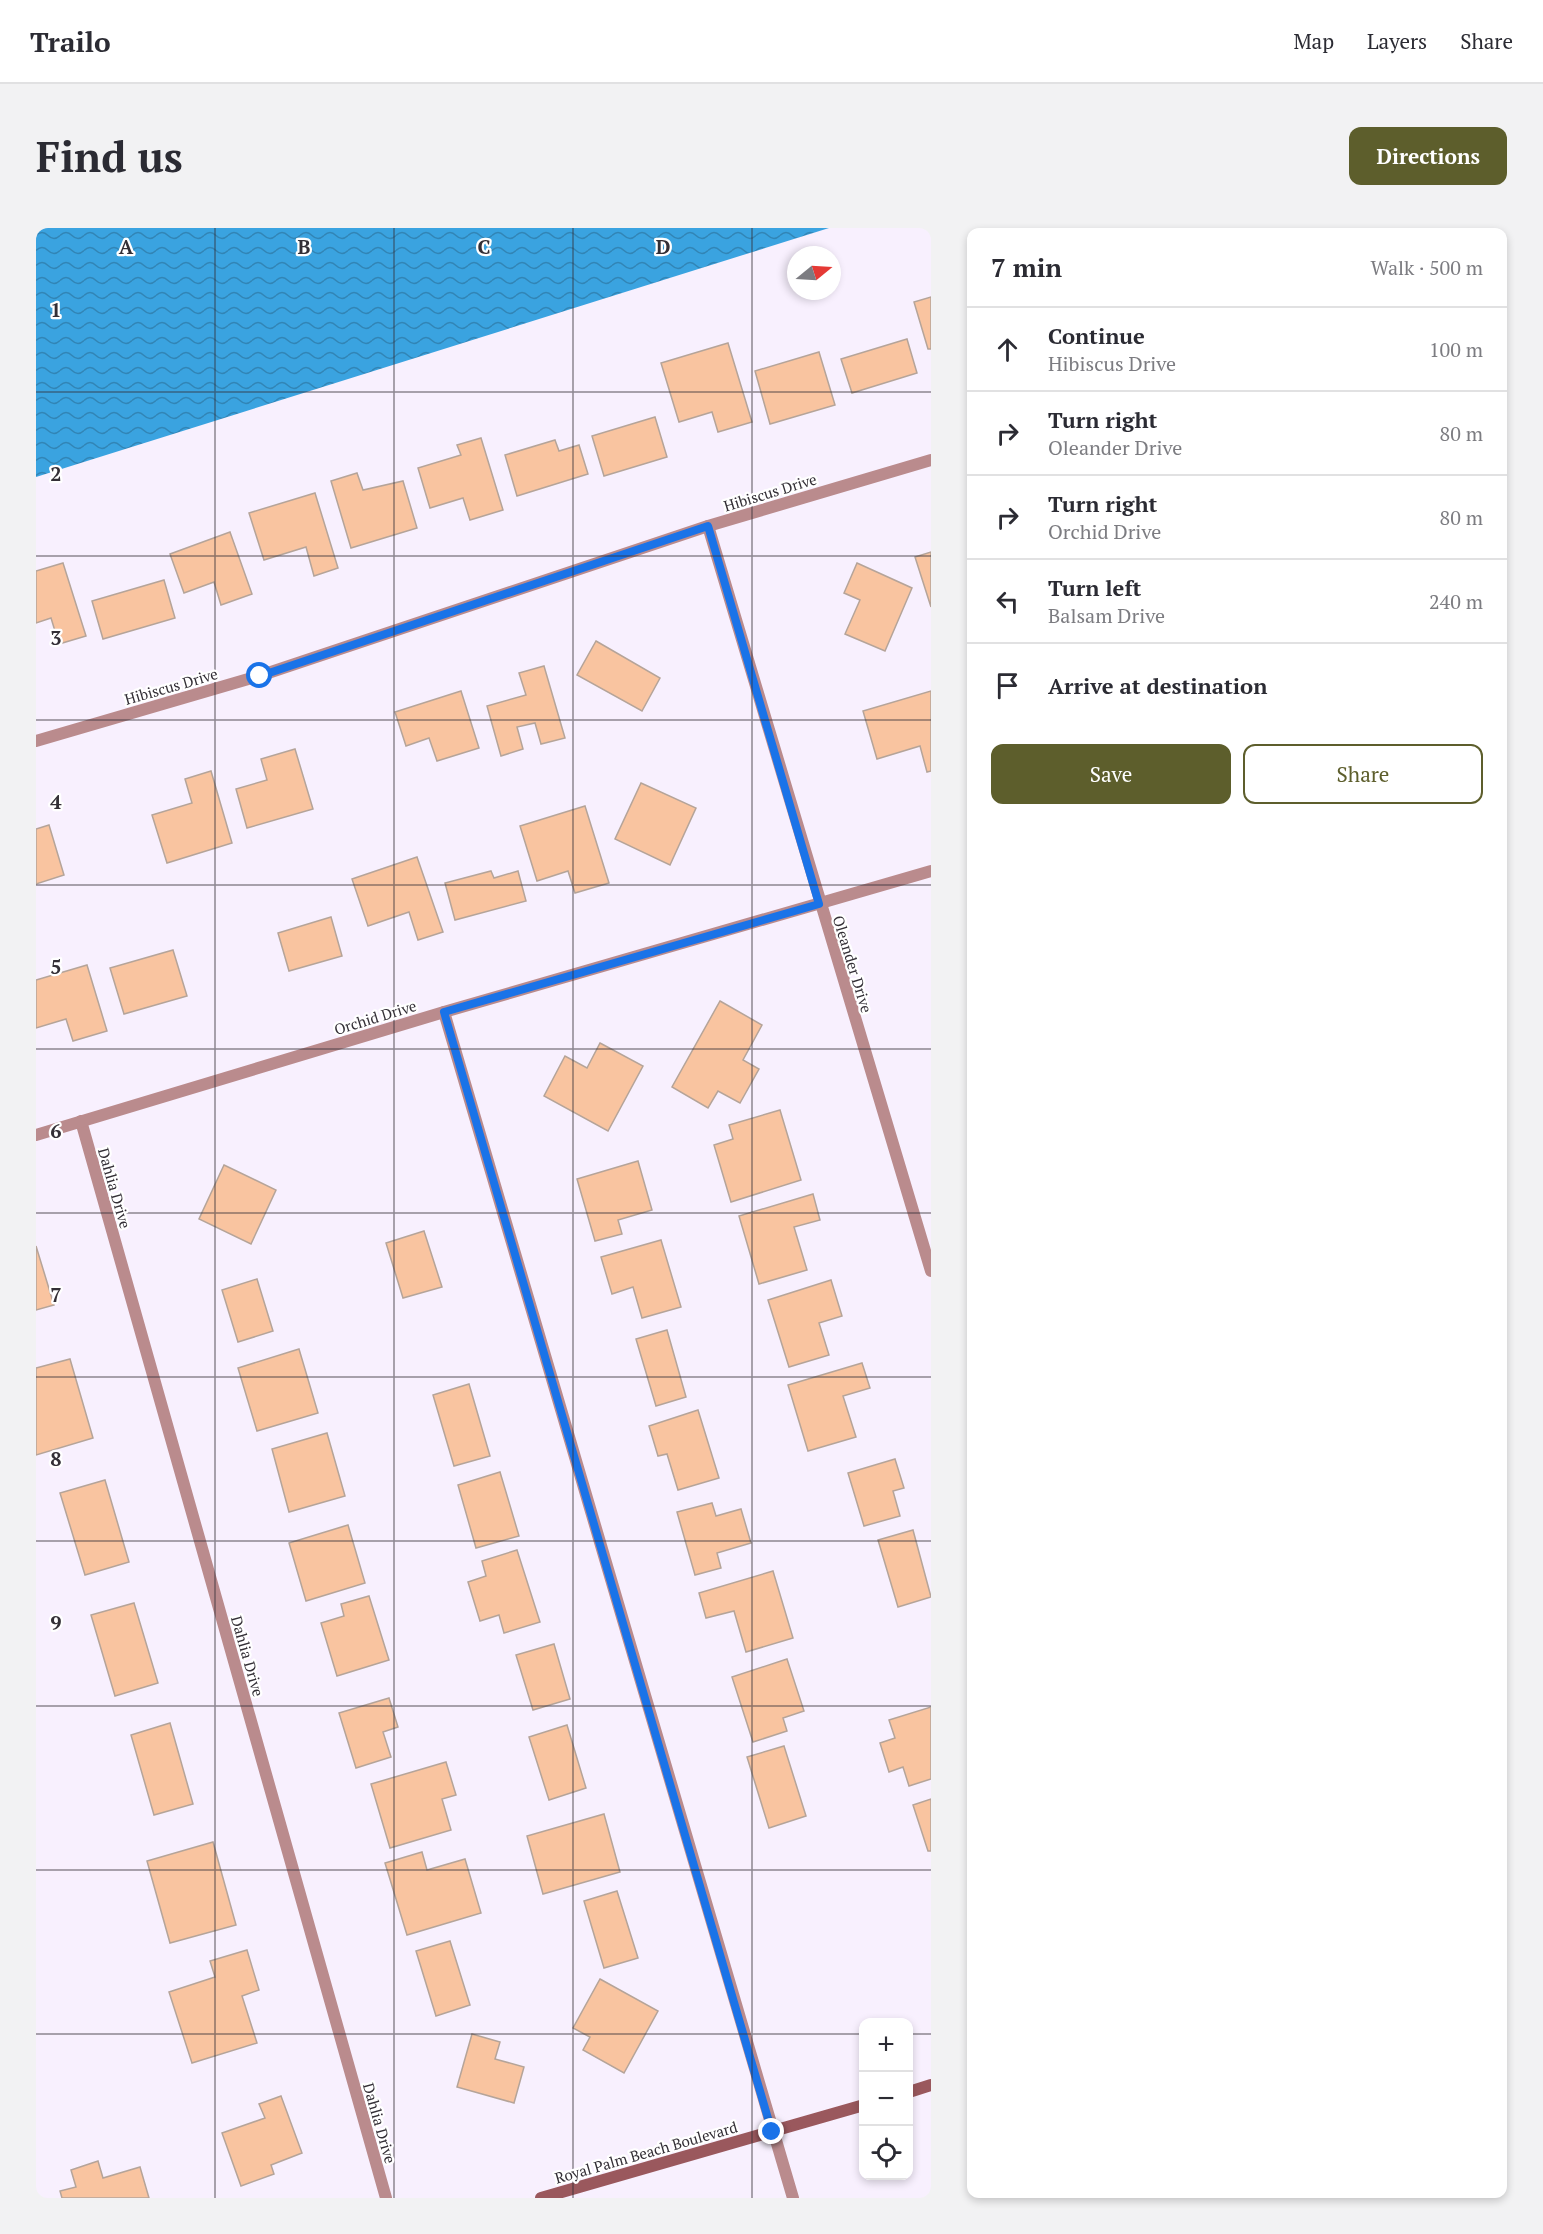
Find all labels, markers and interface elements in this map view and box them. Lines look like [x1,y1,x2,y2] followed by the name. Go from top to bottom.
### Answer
[30,23,111,60] text: Trailo
[1293,27,1334,55] text: Map
[1367,27,1427,55] text: Layers
[1460,27,1513,55] text: Share
[1349,127,1507,185] button: Directions
[36,128,183,184] text: Find us
[119,233,134,260] text: A
[298,233,311,260] text: B
[477,233,491,260] text: C
[656,233,670,260] text: D
[787,246,841,300] north arrow
[991,250,1062,284] text: 7 min
[1371,254,1483,281] text: Walk · 500 m
[50,296,62,323] text: 1
[1048,321,1145,350] text: Continue
[991,333,1024,366] icon: ahead
[1429,336,1483,363] text: 100 m
[1048,350,1176,377] text: Hibiscus Drive
[1048,405,1157,434] text: Turn right
[991,417,1024,450] icon: right
[1440,420,1483,447] text: 80 m
[1048,434,1182,461] text: Oleander Drive
[50,460,62,487] text: 2
[721,468,819,516] street label: Hibiscus Drive
[1048,489,1157,518] text: Turn right
[991,501,1024,534] icon: right
[1440,504,1483,531] text: 80 m
[1048,518,1161,545] text: Orchid Drive
[1048,573,1141,602] text: Turn left
[991,585,1024,618] icon: left
[1429,588,1483,615] text: 240 m
[1048,602,1165,629] text: Balsam Drive
[50,624,62,651] text: 3
[246,662,272,688] route start
[122,663,220,709] street label: Hibiscus Drive
[991,669,1024,702] icon: arrive
[1048,671,1267,700] text: Arrive at destination
[991,744,1231,804] button: Save
[1243,744,1483,804] button: Share
[50,788,62,815] text: 4
[829,913,877,1015] street label: Oleander Drive
[50,953,62,980] text: 5
[331,995,419,1039] street label: Orchid Drive
[50,1117,62,1144] text: 6
[94,1145,136,1231] street label: Dahlia Drive
[50,1281,62,1308] text: 7
[50,1445,62,1472] text: 8
[50,1609,62,1636] text: 9
[227,1613,269,1699] street label: Dahlia Drive
[859,2018,913,2180] map controls
[859,2018,913,2072] button: +
[859,2072,913,2126] button: −
[359,2080,401,2166] street label: Dahlia Drive
[552,2116,740,2188] street label: Royal Palm Beach Boulevard
[758,2118,784,2144] route end
[859,2126,913,2180] button: locate

